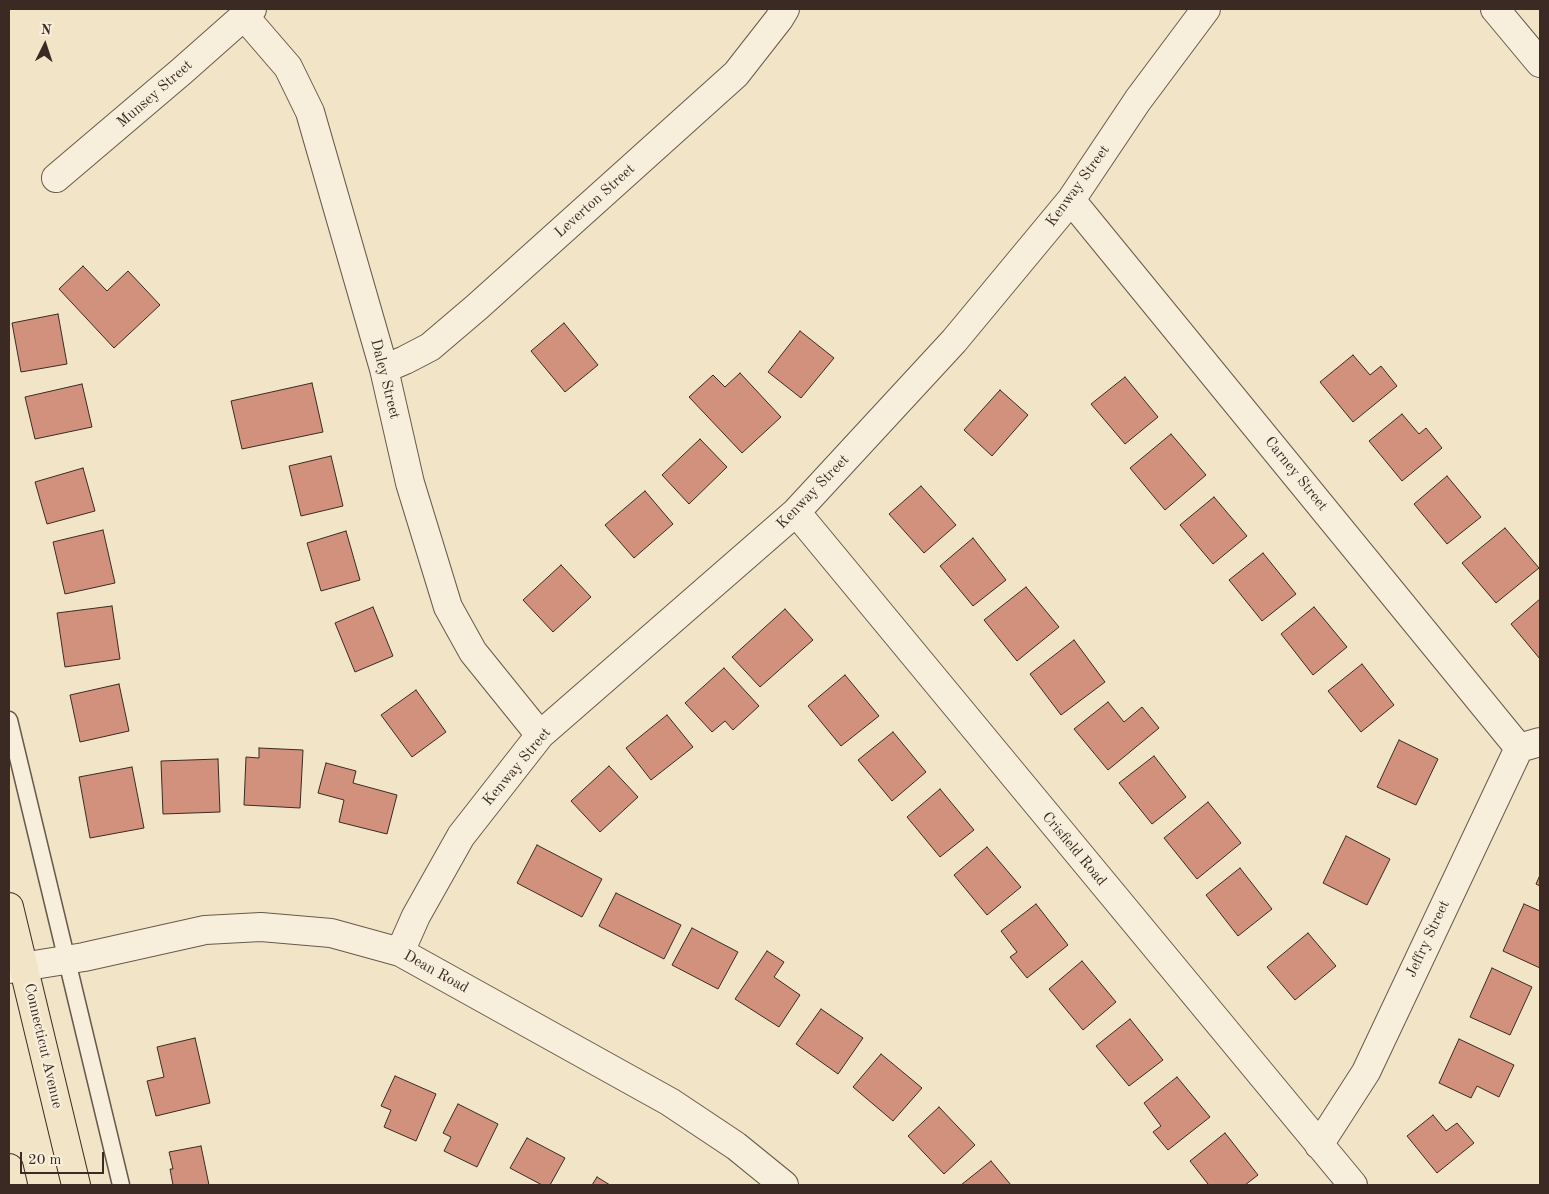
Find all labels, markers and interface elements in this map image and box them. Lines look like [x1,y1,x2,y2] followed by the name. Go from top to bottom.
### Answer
[20,20,70,70] north arrow
[40,23,52,37] text: N
[114,56,196,132] street label: Munsey Street
[1042,142,1114,230] street label: Kenway Street
[551,160,639,242] street label: Leverton Street
[366,337,404,421] street label: Daley Street
[1261,433,1331,515] street label: Carney Street
[773,451,853,533] street label: Kenway Street
[479,724,555,810] street label: Kenway Street
[1038,808,1110,890] street label: Crisfield Road
[1402,898,1454,980] street label: Jeffry Street
[400,947,472,997] street label: Dean Road
[20,982,66,1110] street label: Connecticut Avenue
[22,1142,106,1174] scale bar
[28,1153,62,1168] text: 20 m

